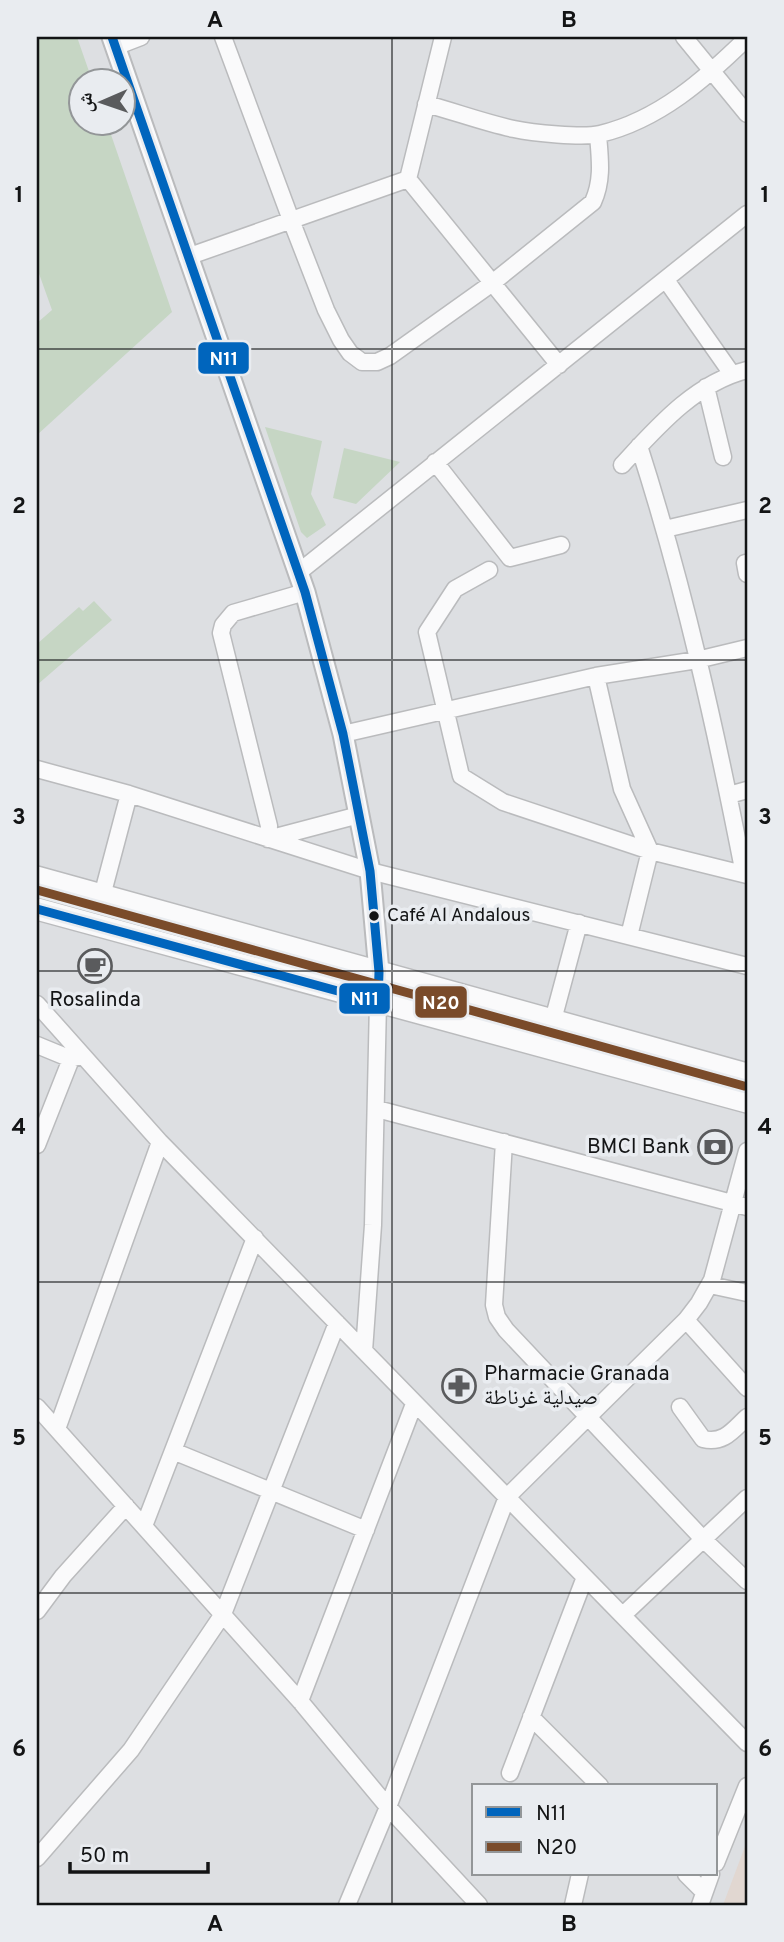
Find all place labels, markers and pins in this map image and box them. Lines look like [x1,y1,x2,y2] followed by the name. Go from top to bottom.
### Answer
[387,904,530,928] place label: Café Al Andalous
[367,909,381,923] marker: Café Al Andalous
[76,947,114,985] cafe icon: Rosalinda
[49,987,141,1014] place label: Rosalinda
[696,1128,734,1166] bank icon: BMCI Bank
[587,1134,690,1161] place label: BMCI Bank
[484,1361,670,1412] place label: Pharmacie Granada صيدلية غرناطة
[440,1367,478,1405] pharmacy icon: Pharmacie Granada صيدلية غرناطة

